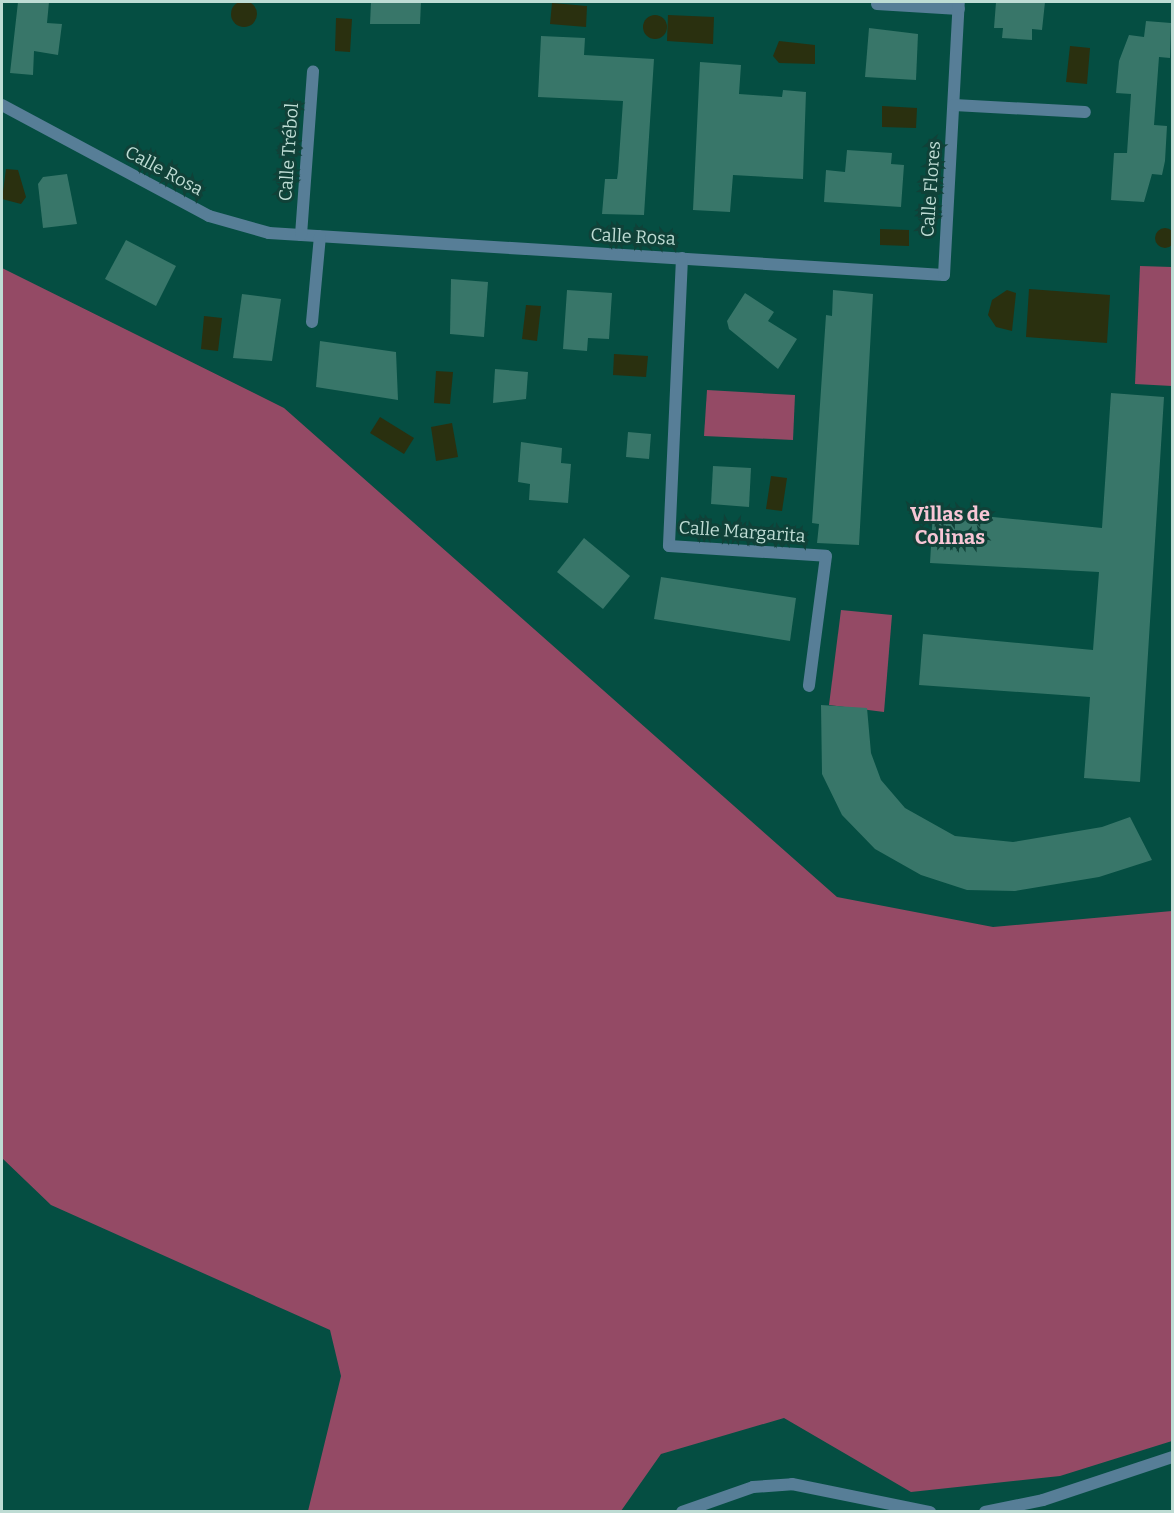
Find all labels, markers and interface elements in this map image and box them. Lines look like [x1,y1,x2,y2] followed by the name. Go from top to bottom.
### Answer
[275,102,303,202] street label: Calle Trébol
[917,140,945,238] street label: Calle Flores
[121,141,207,201] street label: Calle Rosa
[590,224,676,250] street label: Calle Rosa
[910,502,990,549] district label: Villas de Colinas
[678,517,806,547] street label: Calle Margarita

